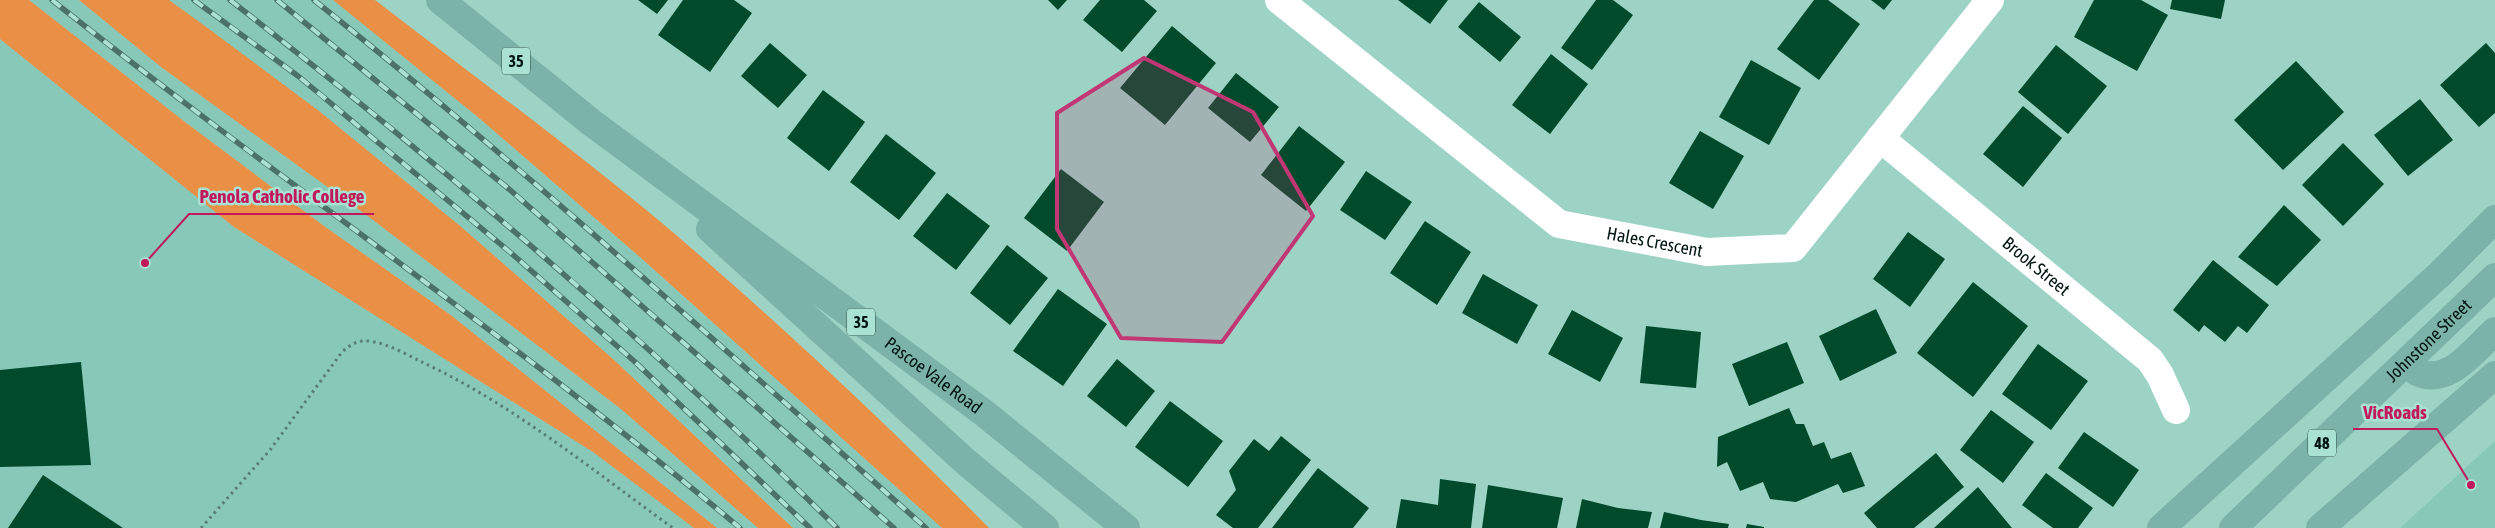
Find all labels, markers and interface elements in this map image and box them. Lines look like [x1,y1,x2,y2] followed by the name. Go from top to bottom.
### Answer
[502,48,530,74] road number: 35
[189,180,374,214] callout: Penola Catholic College
[200,185,365,207] text: Penola Catholic College
[1605,222,1705,261] street label: Hales Crescent
[1999,232,2074,300] street label: Brook Street
[2381,294,2475,386] street label: Johnstone Street
[847,308,875,336] road number: 35
[881,332,986,418] street label: Pascoe Vale Road
[2353,395,2437,429] callout: VicRoads
[2362,401,2427,423] text: VicRoads
[2308,429,2336,456] road number: 48

